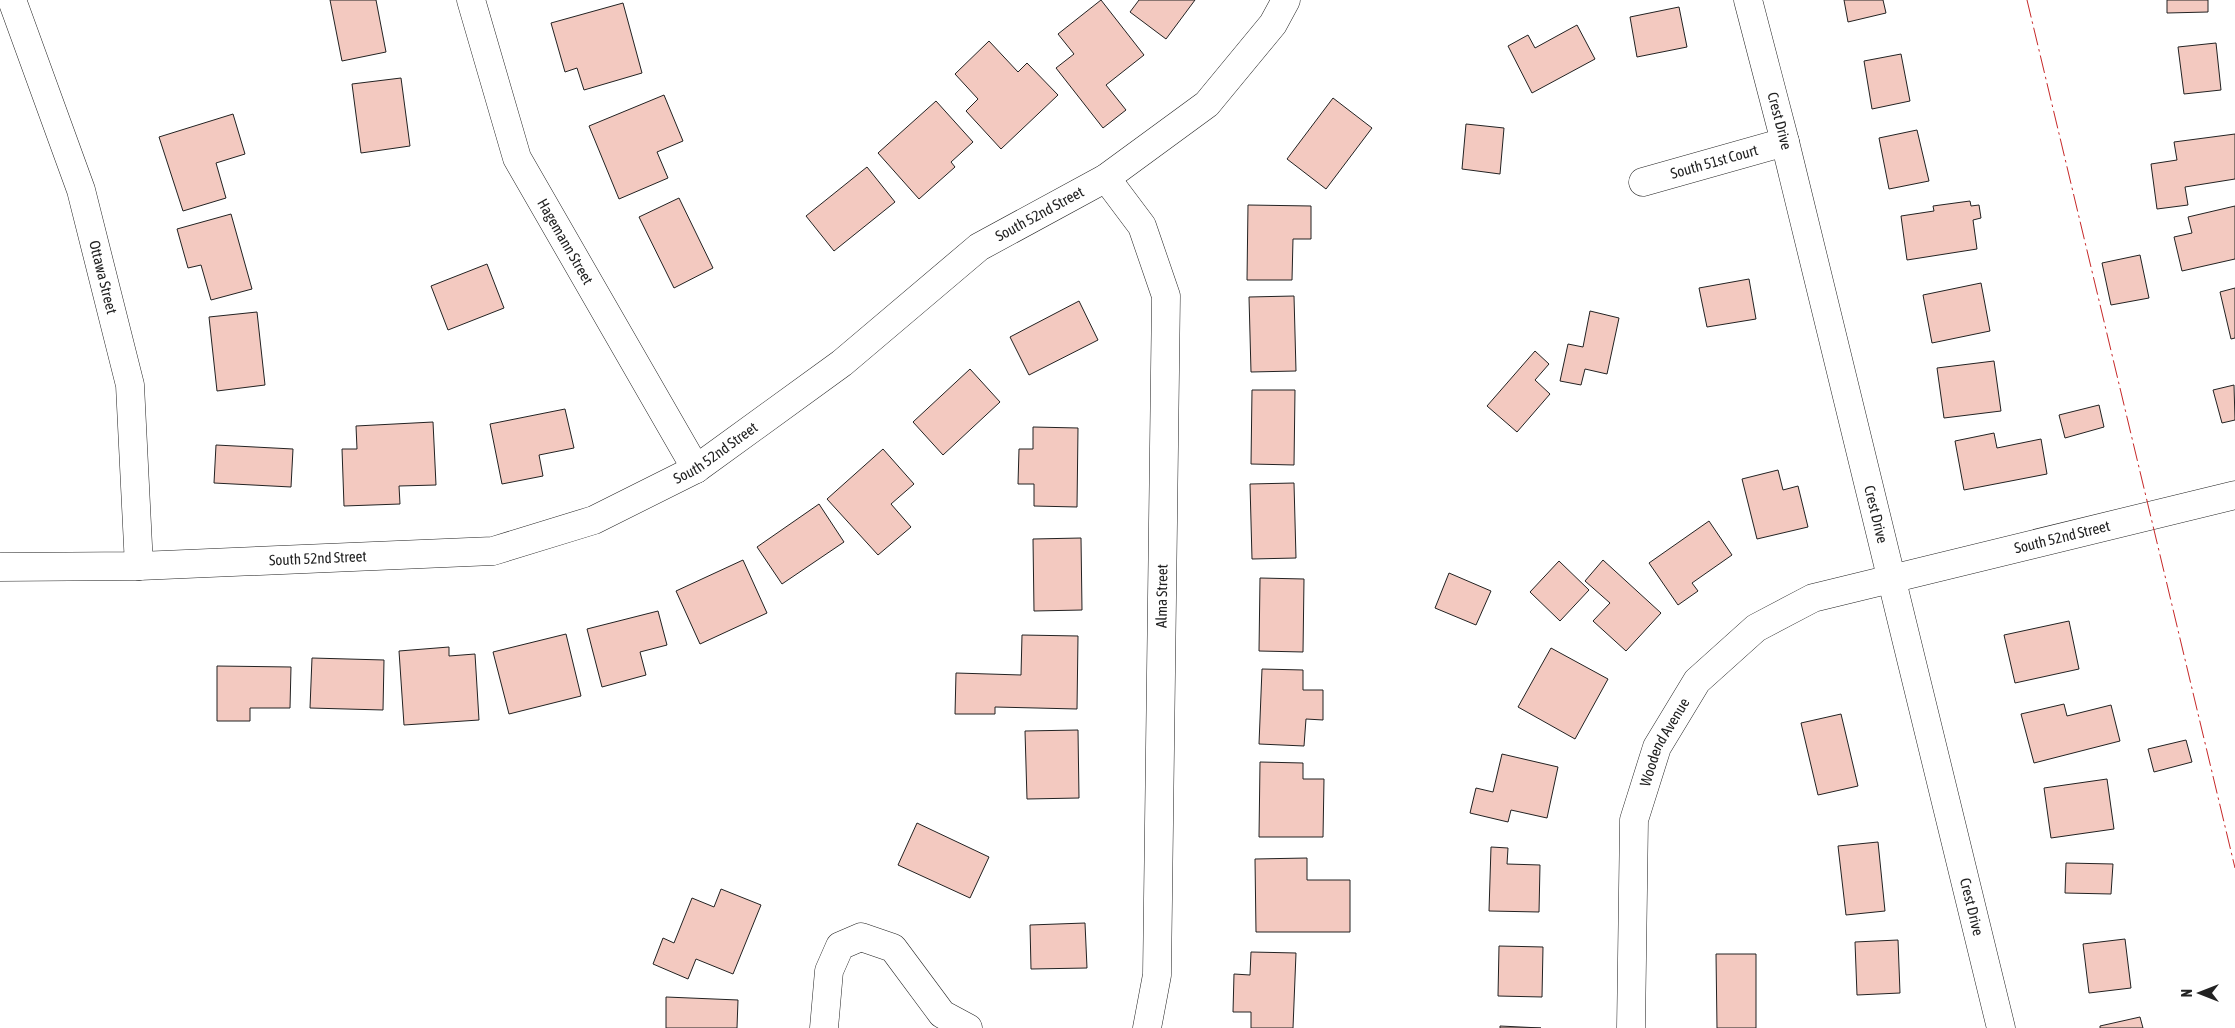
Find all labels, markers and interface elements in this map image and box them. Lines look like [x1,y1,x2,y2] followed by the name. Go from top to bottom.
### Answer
[1764,90,1796,152] street label: Crest Drive
[1669,141,1760,182] street label: South 51st Court
[992,183,1086,244] street label: South 52nd Street
[534,195,597,287] street label: Hagemann Street
[86,238,121,316] street label: Ottawa Street
[671,418,761,487] street label: South 52nd Street
[1861,484,1892,545] street label: Crest Drive
[2013,517,2112,557] street label: South 52nd Street
[269,547,367,568] street label: South 52nd Street
[1152,564,1171,628] street label: Alma Street
[1636,695,1693,788] street label: Woodend Avenue
[1957,876,1987,938] street label: Crest Drive
[2175,968,2225,1018] north arrow
[2179,989,2195,997] text: N

